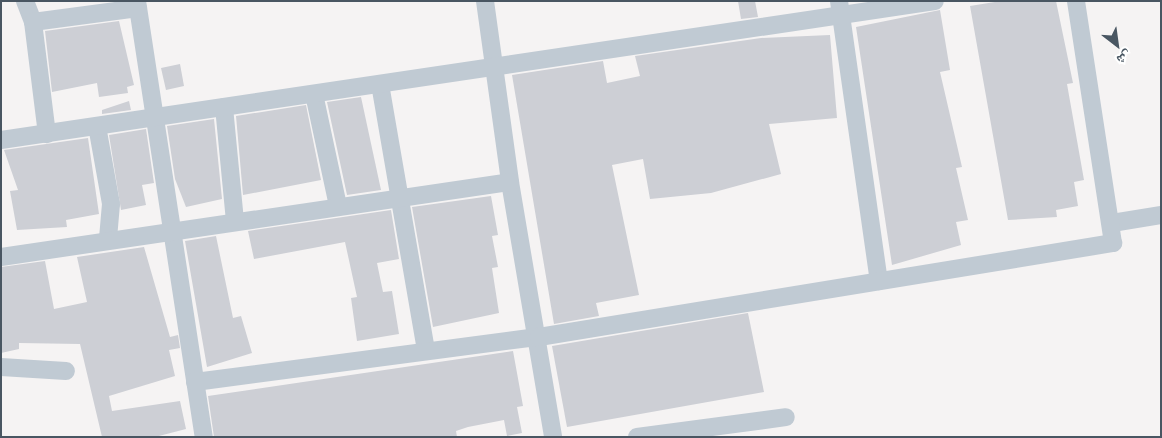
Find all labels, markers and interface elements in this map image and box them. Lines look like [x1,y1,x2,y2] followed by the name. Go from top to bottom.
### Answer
[1092,20,1142,70] north arrow
[1114,47,1135,69] text: ش

